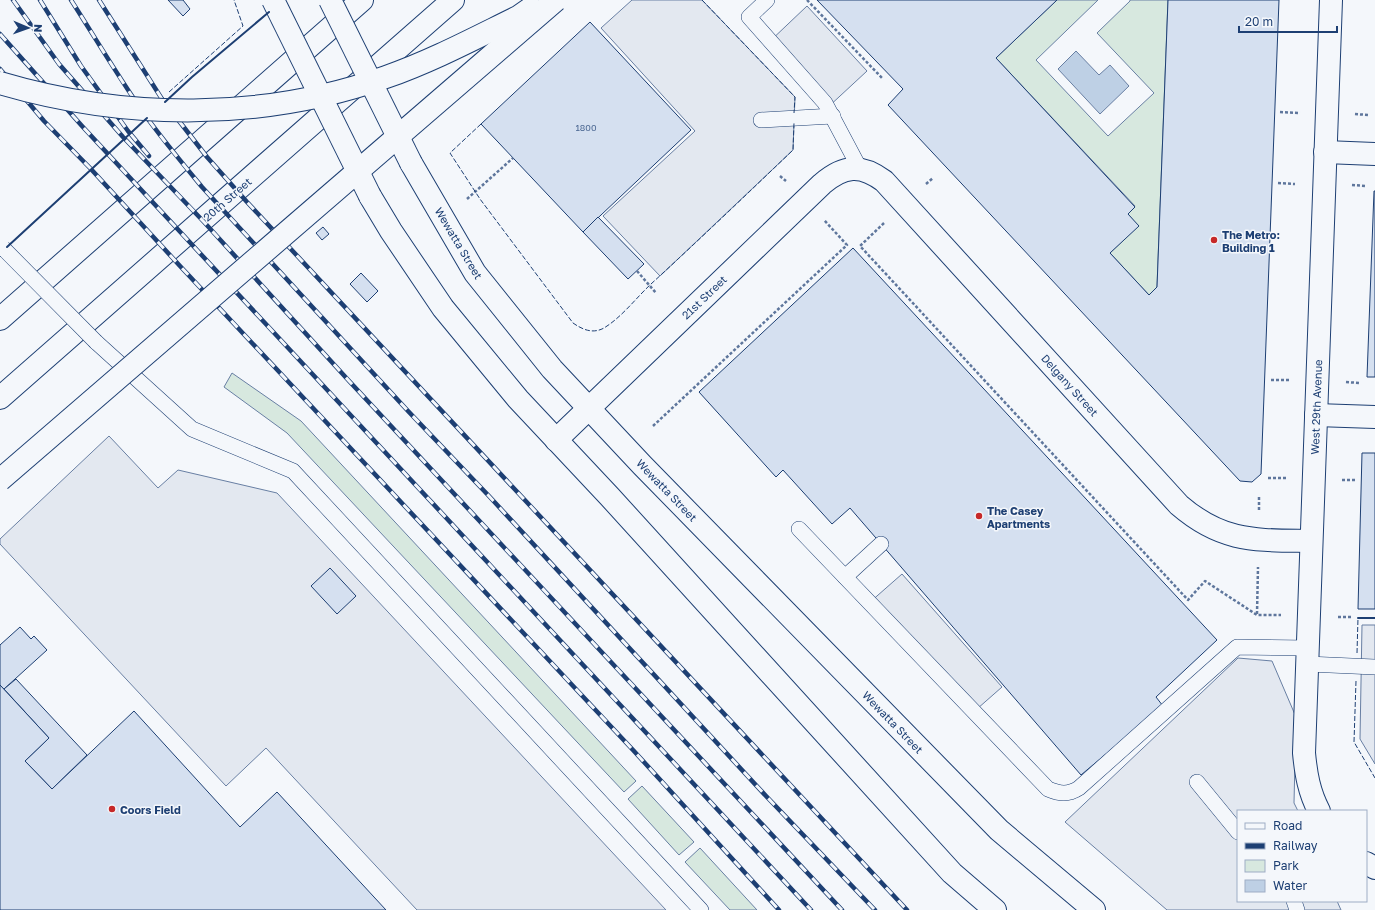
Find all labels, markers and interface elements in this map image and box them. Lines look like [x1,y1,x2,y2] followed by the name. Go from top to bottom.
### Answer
[8,8,48,48] north arrow
[1239,8,1337,34] scale bar
[1245,14,1273,29] text: 20 m
[32,24,45,33] text: N
[575,122,597,133] house number: 1800
[200,175,254,223] street label: 20th Street
[432,205,486,281] street label: Wewatta Street
[1222,228,1280,254] place label: The Metro: Building 1
[1209,235,1219,245] marker: The Metro: Building 1
[679,272,729,322] street label: 21st Street
[1039,351,1101,419] street label: Delgany Street
[1308,359,1324,455] street label: West 29th Avenue
[634,456,700,524] street label: Wewatta Street
[987,504,1050,530] place label: The Casey Apartments
[974,511,984,521] marker: The Casey Apartments
[860,688,926,756] street label: Wewatta Street
[120,803,181,816] place label: Coors Field
[107,804,117,814] marker: Coors Field
[1237,810,1367,902] legend
[1273,818,1302,833] text: Road
[1273,838,1318,853] text: Railway
[1273,858,1299,873] text: Park
[1273,878,1307,893] text: Water

